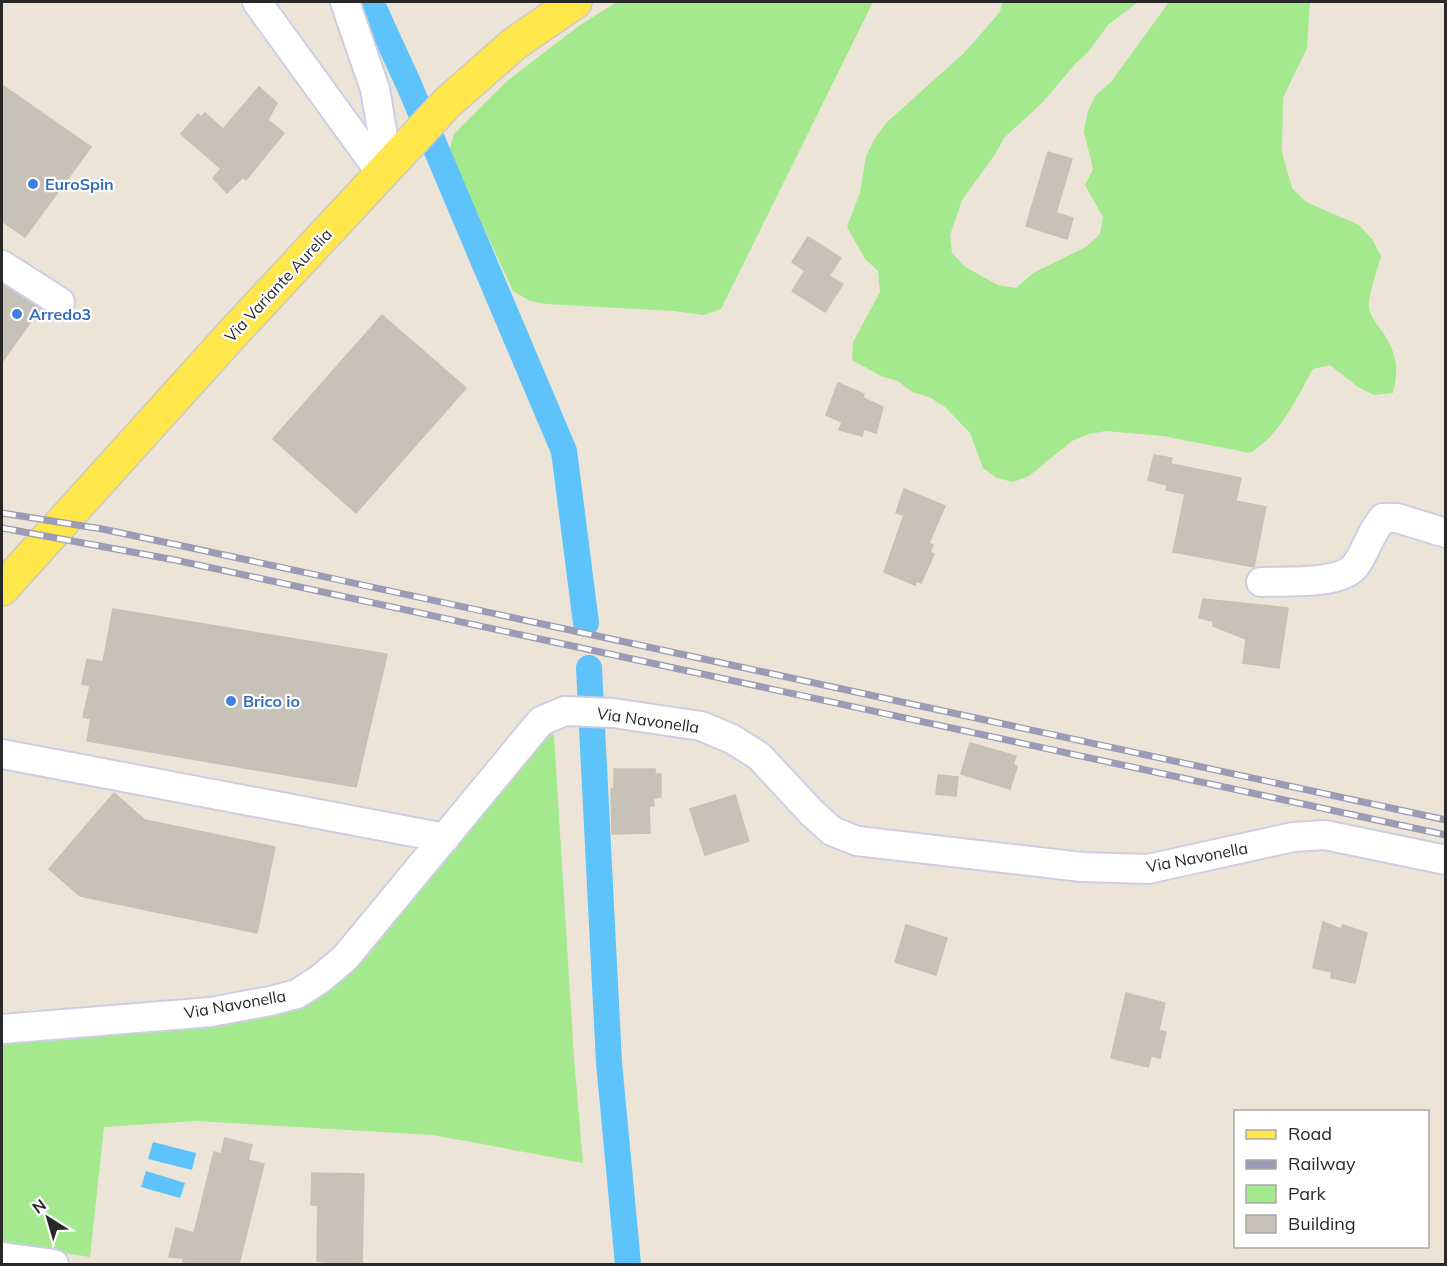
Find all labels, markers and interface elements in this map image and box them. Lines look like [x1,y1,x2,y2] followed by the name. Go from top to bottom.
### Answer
[45,174,114,194] place label: EuroSpin
[26,177,40,191] marker: EuroSpin
[220,224,336,346] street label: Via Variante Aurelia
[29,304,91,324] place label: Arredo3
[10,307,24,321] marker: Arredo3
[243,691,300,711] place label: Brico io
[224,694,238,708] marker: Brico io
[596,703,700,737] street label: Via Navonella
[1145,837,1249,877] street label: Via Navonella
[183,985,287,1023] street label: Via Navonella
[1234,1110,1429,1248] legend
[1288,1122,1332,1145] text: Road
[1288,1152,1356,1175] text: Railway
[1288,1182,1327,1205] text: Park
[18,1188,78,1248] north arrow
[28,1194,50,1218] text: N
[1288,1212,1356,1235] text: Building

